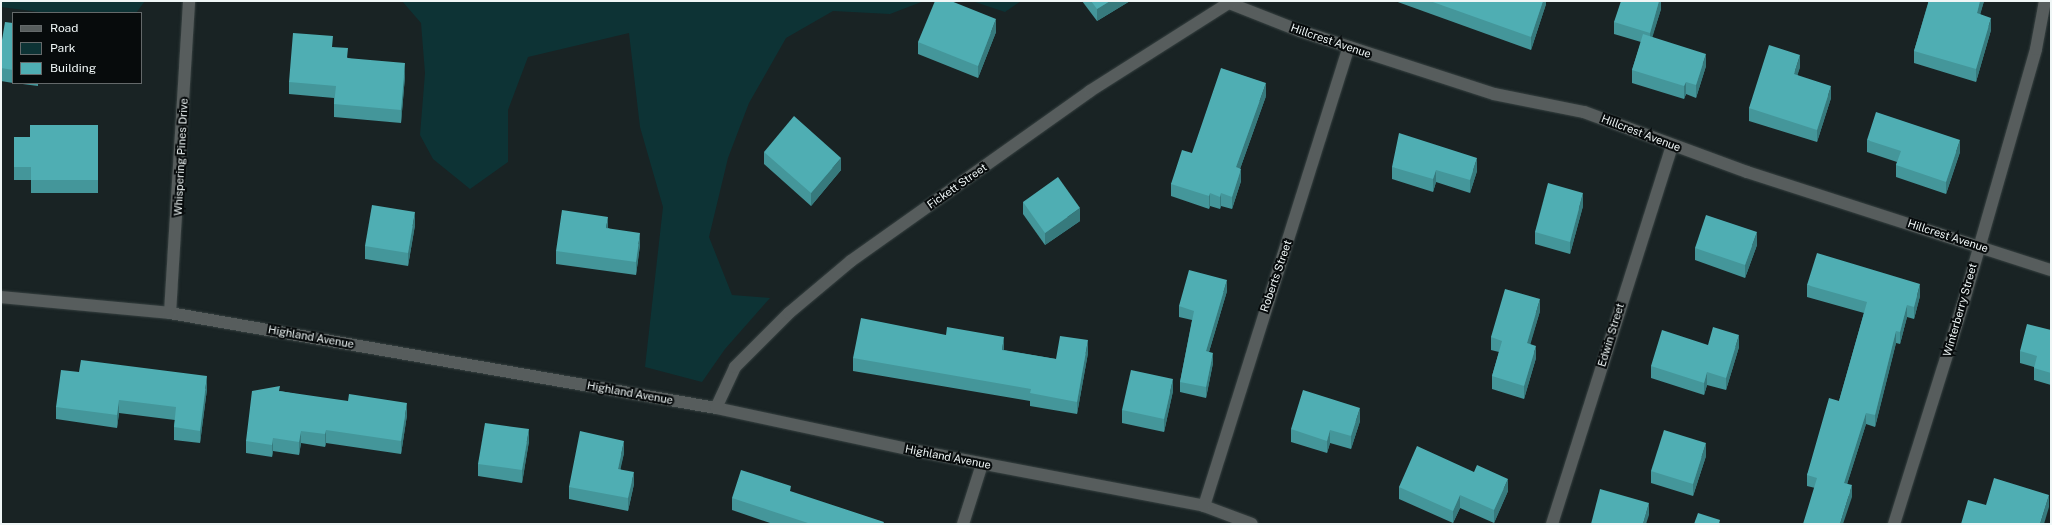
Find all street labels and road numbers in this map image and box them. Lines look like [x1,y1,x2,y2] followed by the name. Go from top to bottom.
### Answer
[1289,21,1373,61] street label: Hillcrest Avenue
[171,98,191,216] street label: Whispering Pines Drive
[1599,112,1683,154] street label: Hillcrest Avenue
[925,161,989,211] street label: Fickett Street
[1906,217,1990,255] street label: Hillcrest Avenue
[1258,238,1294,314] street label: Roberts Street
[1940,262,1980,358] street label: Winterberry Street
[1595,302,1627,368] street label: Edwin Street
[267,323,355,351] street label: Highland Avenue
[586,379,674,407] street label: Highland Avenue
[904,442,992,472] street label: Highland Avenue

